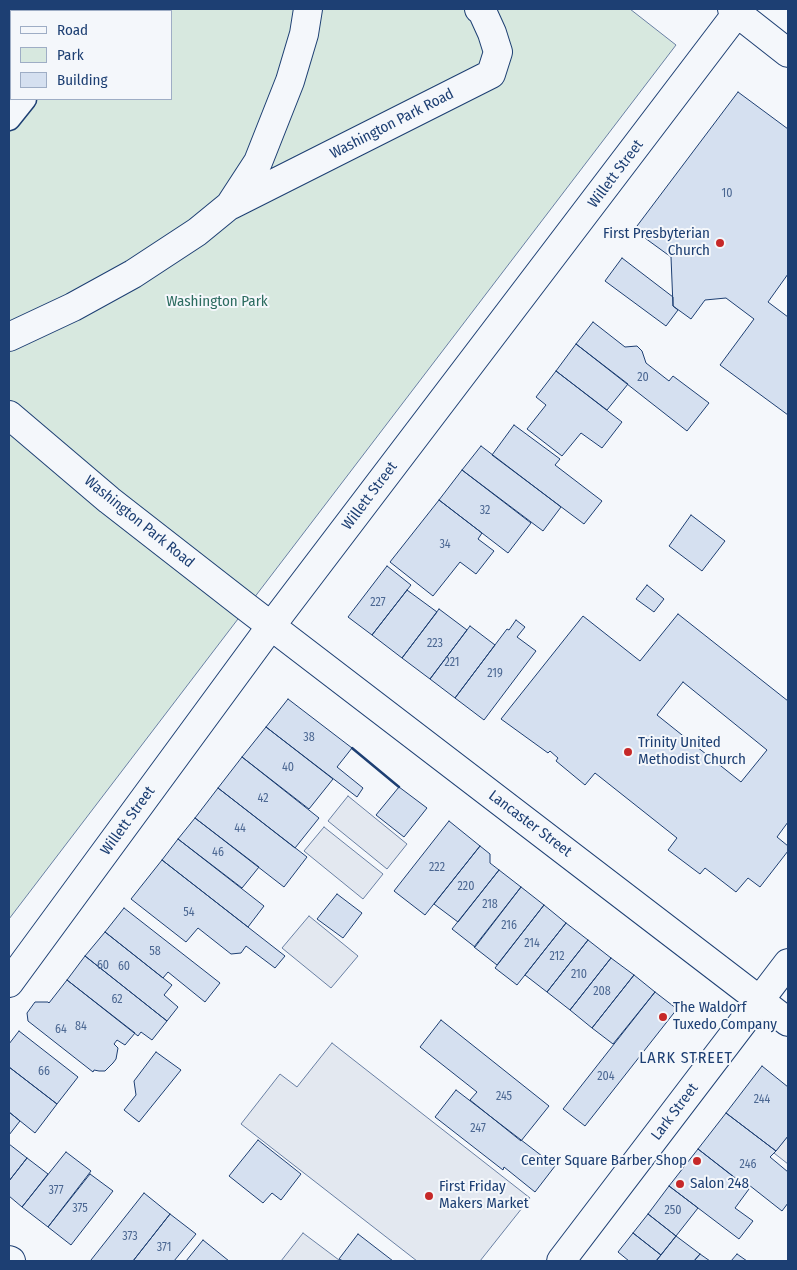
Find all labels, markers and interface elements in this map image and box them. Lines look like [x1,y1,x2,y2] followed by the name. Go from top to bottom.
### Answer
[10,10,172,100] legend
[57,21,88,39] text: Road
[57,46,84,64] text: Park
[57,71,108,89] text: Building
[327,85,457,163] street label: Washington Park Road
[585,136,647,212] street label: Willett Street
[722,187,732,201] house number: 10
[603,225,710,260] place label: First Presbyterian Church
[714,237,726,249] marker: First Presbyterian Church
[166,293,268,311] park label: Washington Park
[637,371,649,385] house number: 20
[339,458,401,534] street label: Willett Street
[80,472,198,572] street label: Washington Park Road
[480,504,490,518] house number: 32
[439,538,451,552] house number: 34
[370,596,386,610] house number: 227
[427,637,443,651] house number: 223
[445,656,459,670] house number: 221
[487,667,503,681] house number: 219
[303,731,315,745] house number: 38
[638,734,746,769] place label: Trinity United Methodist Church
[622,746,634,758] marker: Trinity United Methodist Church
[282,761,294,775] house number: 40
[97,783,159,859] street label: Willett Street
[485,787,575,861] street label: Lancaster Street
[258,792,268,806] house number: 42
[234,822,246,836] house number: 44
[212,846,224,860] house number: 46
[429,861,445,875] house number: 222
[458,880,474,894] house number: 220
[482,898,498,912] house number: 218
[183,906,195,920] house number: 54
[501,919,517,933] house number: 216
[524,937,540,951] house number: 214
[149,945,161,959] house number: 58
[550,950,564,964] house number: 212
[97,959,109,973] house number: 60
[118,960,130,974] house number: 60
[571,968,587,982] house number: 210
[593,985,611,999] house number: 208
[111,993,123,1007] house number: 62
[673,999,777,1034] place label: The Waldorf Tuxedo Company
[657,1011,669,1023] marker: The Waldorf Tuxedo Company
[75,1020,87,1034] house number: 84
[55,1023,67,1037] house number: 64
[638,1049,734,1069] district label: LARK STREET
[38,1065,50,1079] house number: 66
[597,1070,615,1084] house number: 204
[648,1080,702,1144] street label: Lark Street
[496,1090,512,1104] house number: 245
[754,1093,770,1107] house number: 244
[470,1122,486,1136] house number: 247
[521,1152,687,1170] place label: Center Square Barber Shop
[691,1155,703,1167] marker: Center Square Barber Shop
[740,1158,756,1172] house number: 246
[690,1175,749,1193] place label: Salon 248
[439,1178,529,1213] place label: First Friday Makers Market
[674,1178,686,1190] marker: Salon 248
[48,1184,64,1198] house number: 377
[423,1190,435,1202] marker: First Friday Makers Market
[72,1202,88,1216] house number: 375
[664,1204,682,1218] house number: 250
[122,1230,138,1244] house number: 373
[157,1241,171,1255] house number: 371

